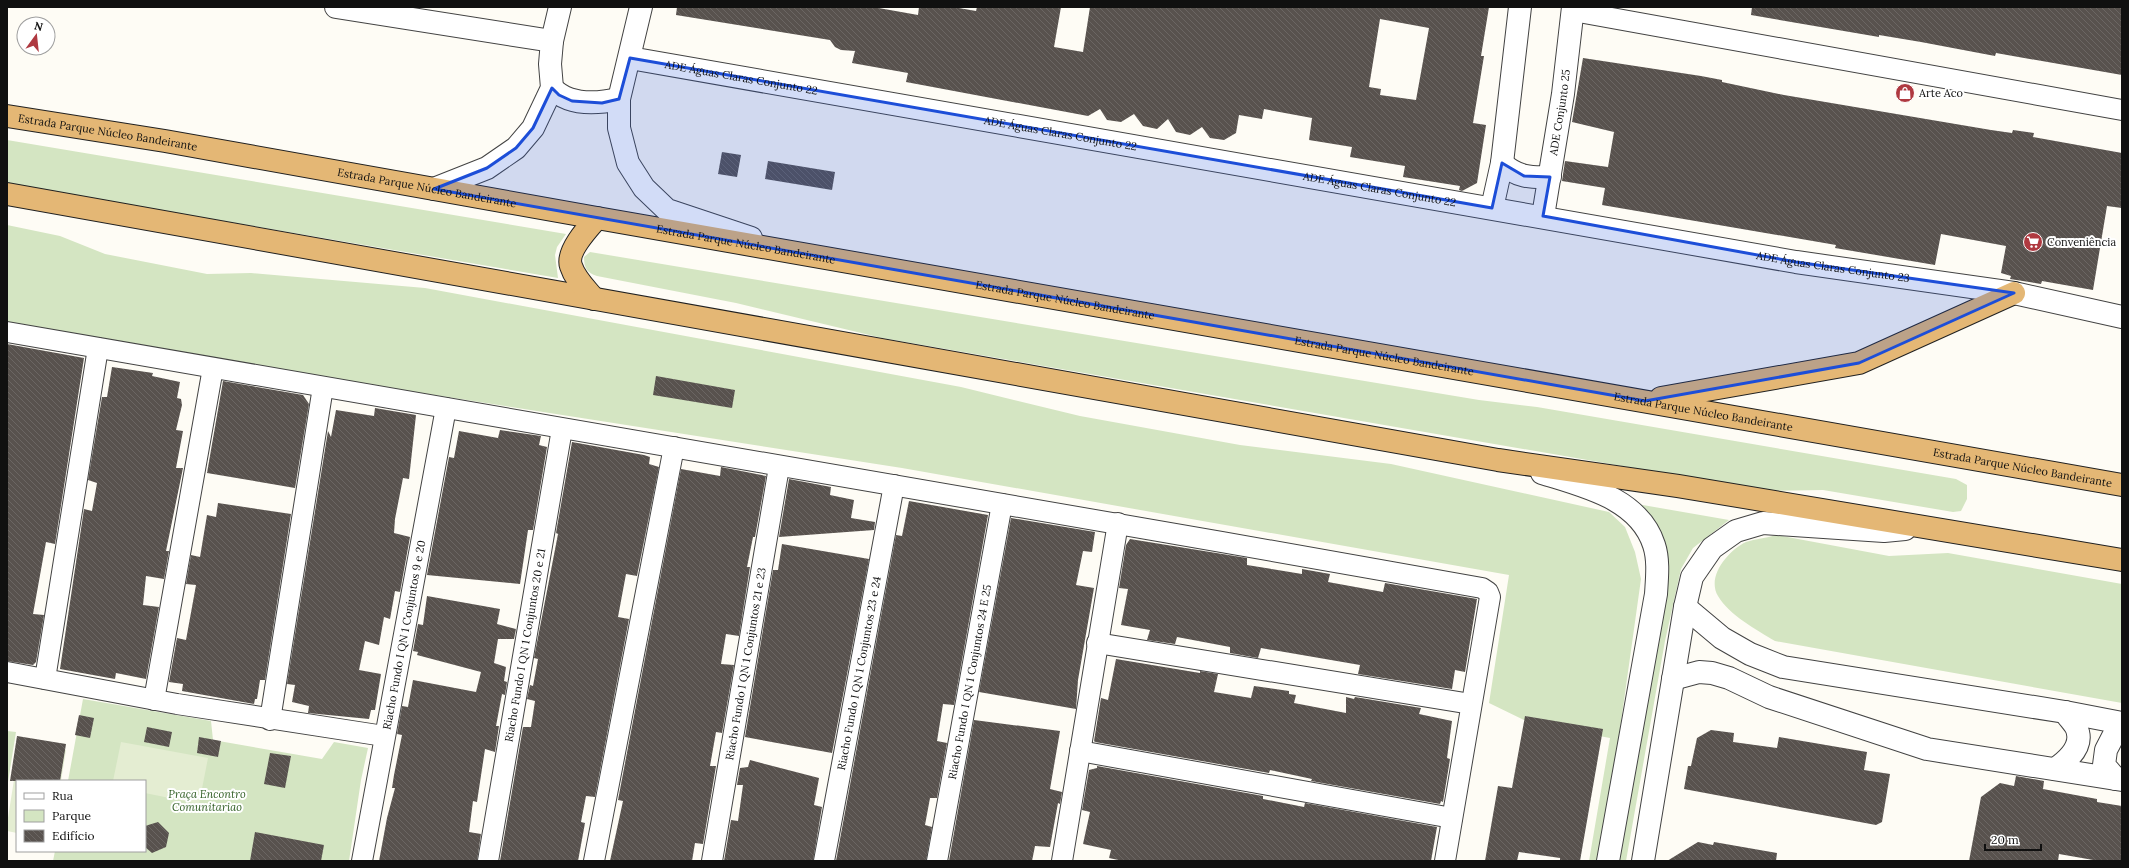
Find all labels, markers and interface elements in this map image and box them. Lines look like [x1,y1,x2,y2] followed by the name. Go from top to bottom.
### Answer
[16,16,56,56] north arrow
[33,18,45,34] text: N
[663,57,819,98] street label: ADE Águas Claras Conjunto 22
[1546,68,1573,157] street label: ADE Conjunto 25
[1894,82,1916,104] shop icon: Arte Aco
[1918,86,1963,100] place label: Arte Aco
[17,111,199,154] street label: Estrada Parque Núcleo Bandeirante
[982,113,1138,154] street label: ADE Águas Claras Conjunto 22
[336,165,518,211] street label: Estrada Parque Núcleo Bandeirante
[1301,169,1457,209] street label: ADE Águas Claras Conjunto 22
[655,222,837,267] street label: Estrada Parque Núcleo Bandeirante
[2022,231,2044,253] supermarket icon: Conveniência
[2047,235,2116,249] place label: Conveniência
[1754,248,1911,285] street label: ADE Águas Claras Conjunto 23
[974,277,1156,323] street label: Estrada Parque Núcleo Bandeirante
[1294,333,1475,378] street label: Estrada Parque Núcleo Bandeirante
[1613,389,1794,434] street label: Estrada Parque Núcleo Bandeirante
[1932,445,2113,490] street label: Estrada Parque Núcleo Bandeirante
[380,539,428,731] street label: Riacho Fundo I QN 1 Conjuntos 9 e 20
[502,547,548,743] street label: Riacho Fundo I QN 1 Conjuntos 20 e 21
[722,566,769,761] street label: Riacho Fundo I QN 1 Conjuntos 21 e 23
[834,575,884,771] street label: Riacho Fundo I QN 1 Conjuntos 23 e 24
[945,583,994,781] street label: Riacho Fundo I QN 1 Conjuntos 24 E 25
[16,780,146,852] legend
[168,787,246,814] park label: Praça Encontro Comunitariao
[52,788,73,803] text: Rua
[52,808,92,823] text: Parque
[1985,826,2041,852] scale bar
[52,828,95,843] text: Edifício
[1991,832,2019,847] text: 20 m

